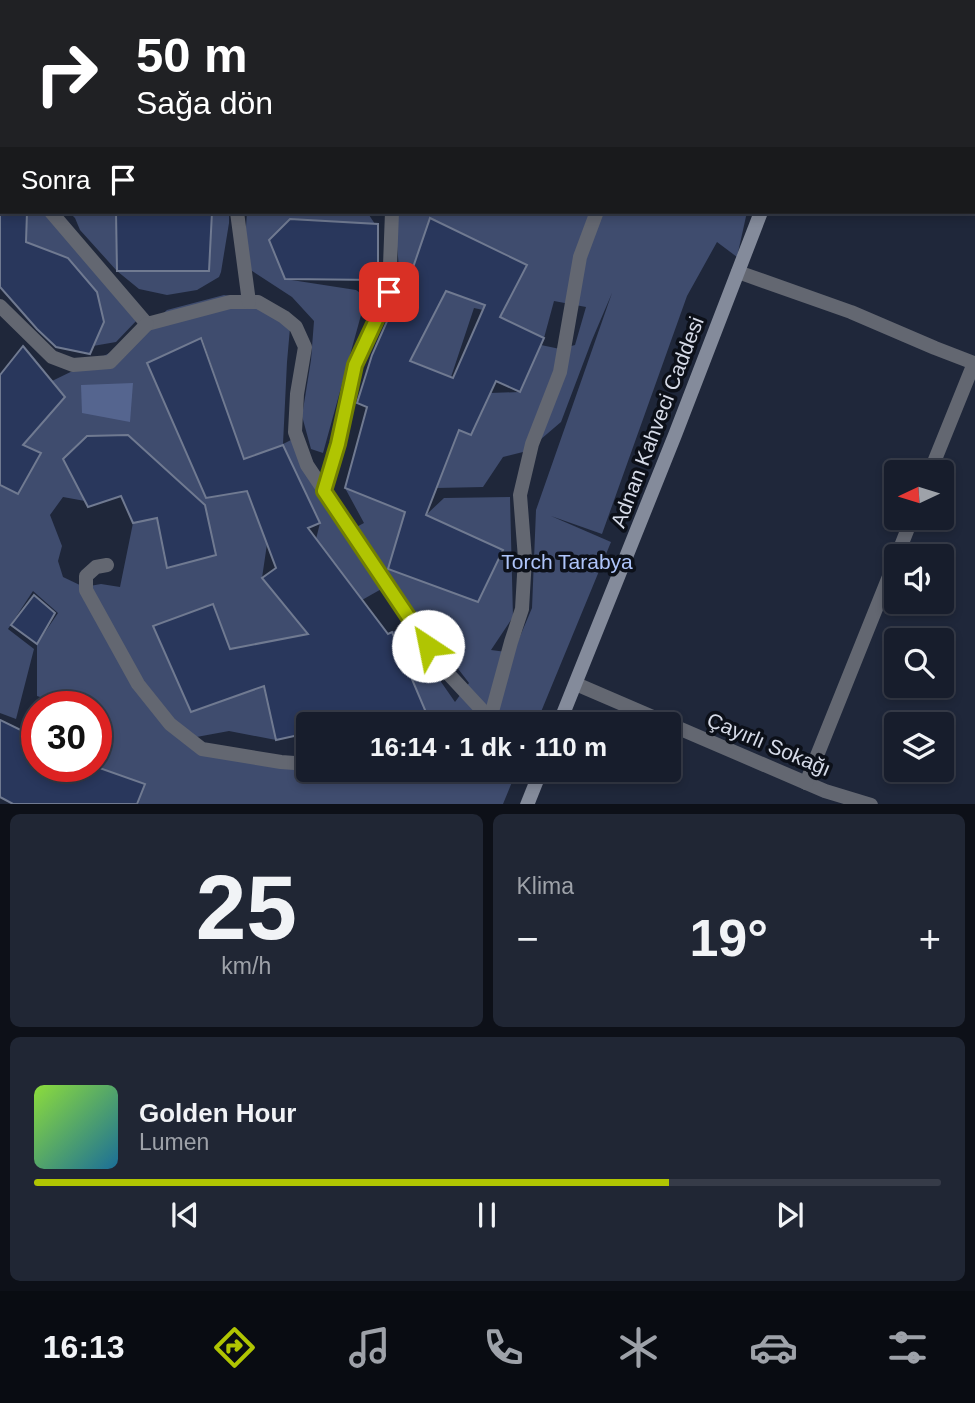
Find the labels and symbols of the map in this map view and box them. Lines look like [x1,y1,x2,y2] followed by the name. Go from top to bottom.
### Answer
[359,262,419,322] pin
[606,313,708,531] street label: Adnan Kahveci Caddesi
[884,460,954,530] north arrow
[501,550,633,573] park label: Torch Tarabya
[391,609,465,683] position arrow
[21,691,112,782] speed limit sign: 30
[704,708,834,780] street label: Çayırlı Sokağı

